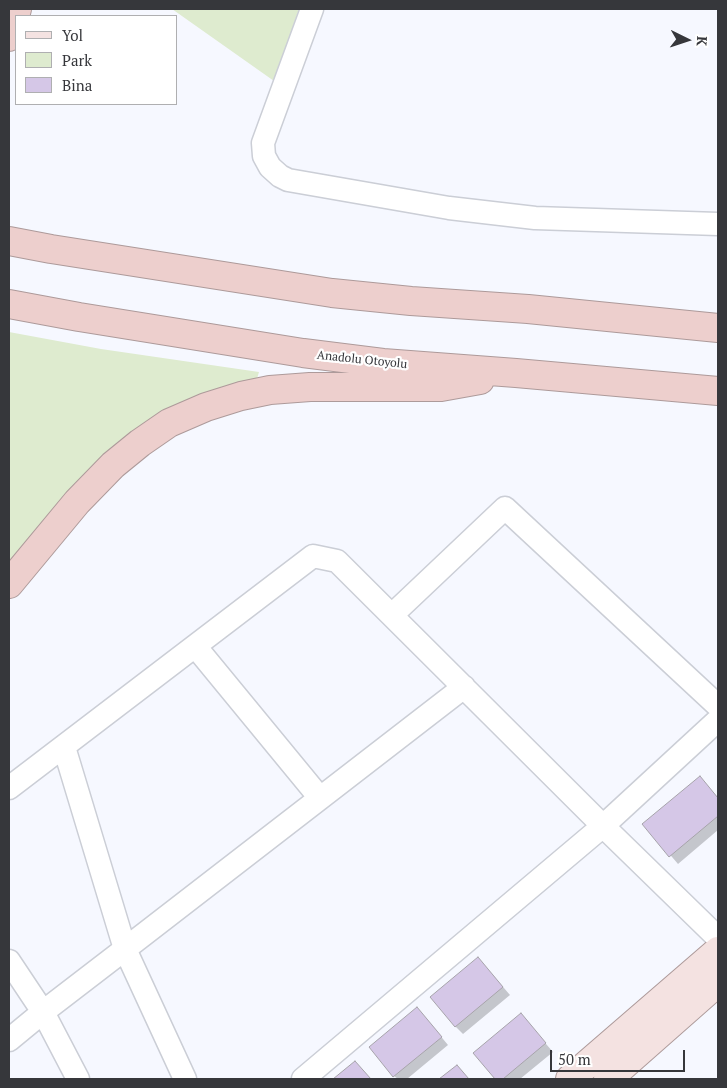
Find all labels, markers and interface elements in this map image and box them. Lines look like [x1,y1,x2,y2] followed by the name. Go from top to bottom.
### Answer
[15,15,178,105] legend
[662,15,712,65] north arrow
[62,25,83,45] text: Yol
[693,35,712,47] text: K
[62,50,92,70] text: Park
[62,75,92,95] text: Bina
[316,348,408,372] street label: Anadolu Otoyolu
[552,1040,687,1072] scale bar
[558,1049,591,1069] text: 50 m

